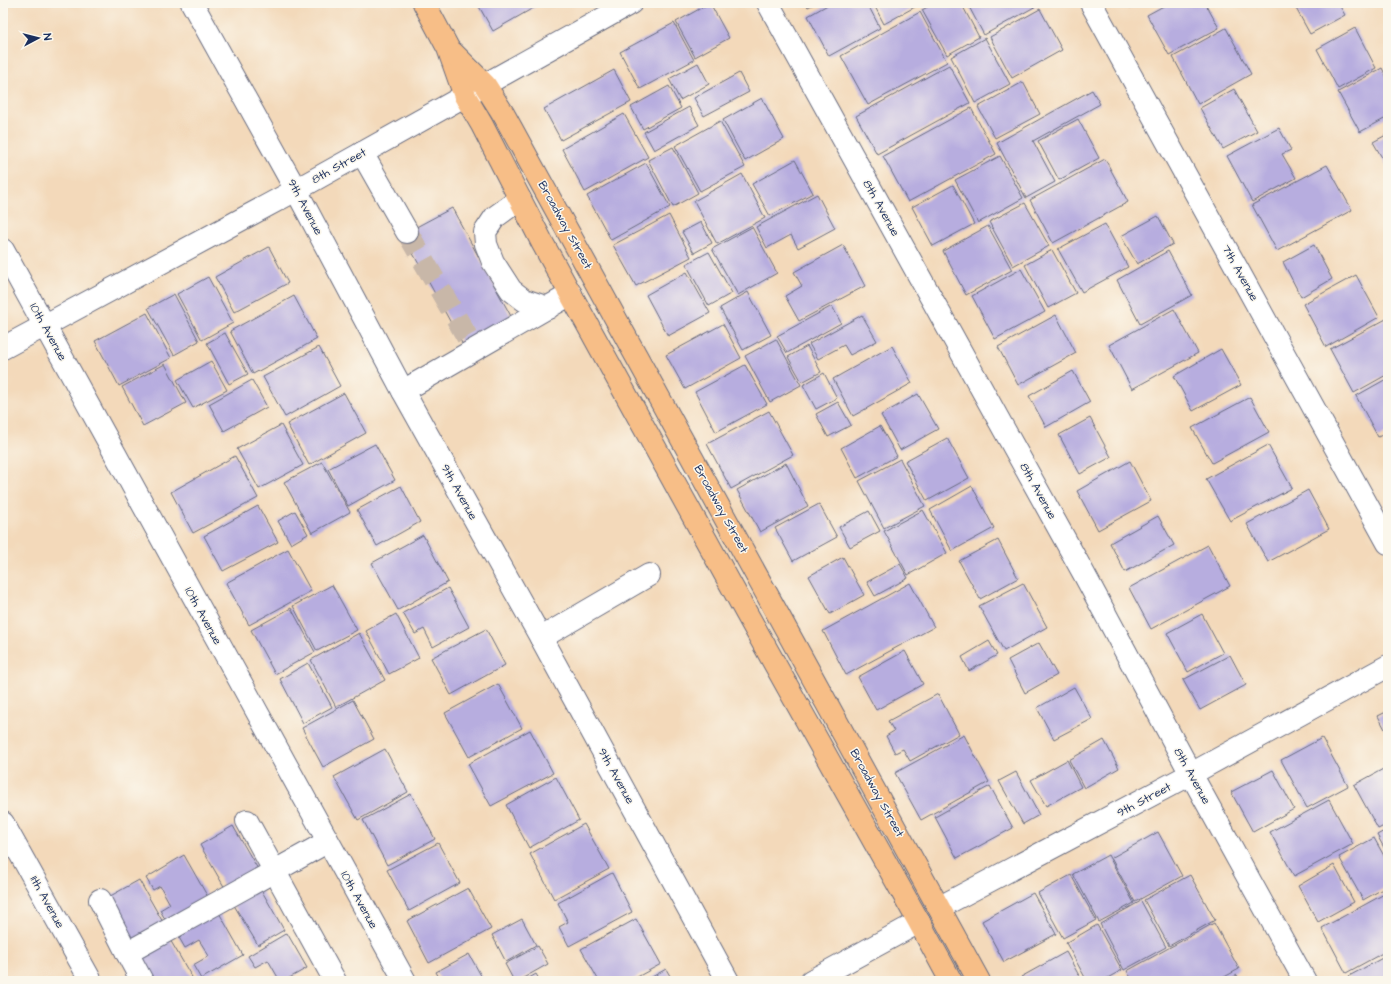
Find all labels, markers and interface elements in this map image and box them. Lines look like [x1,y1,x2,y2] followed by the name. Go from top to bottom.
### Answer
[18,18,58,58] north arrow
[40,33,55,41] text: N
[308,144,370,188] street label: 8th Street
[283,176,327,239] street label: 9th Avenue
[858,177,904,240] street label: 8th Avenue
[533,178,596,273] street label: Broadway Street
[1218,242,1263,305] street label: 7th Avenue
[25,300,71,364] street label: 10th Avenue
[1015,460,1061,523] street label: 8th Avenue
[437,461,482,523] street label: 9th Avenue
[689,462,752,557] street label: Broadway Street
[180,584,226,648] street label: 10th Avenue
[594,745,639,807] street label: 9th Avenue
[1169,745,1215,808] street label: 8th Avenue
[845,746,908,841] street label: Broadway Street
[1114,778,1174,821] street label: 9th Street
[336,868,382,932] street label: 10th Avenue
[26,873,69,932] street label: 11th Avenue

